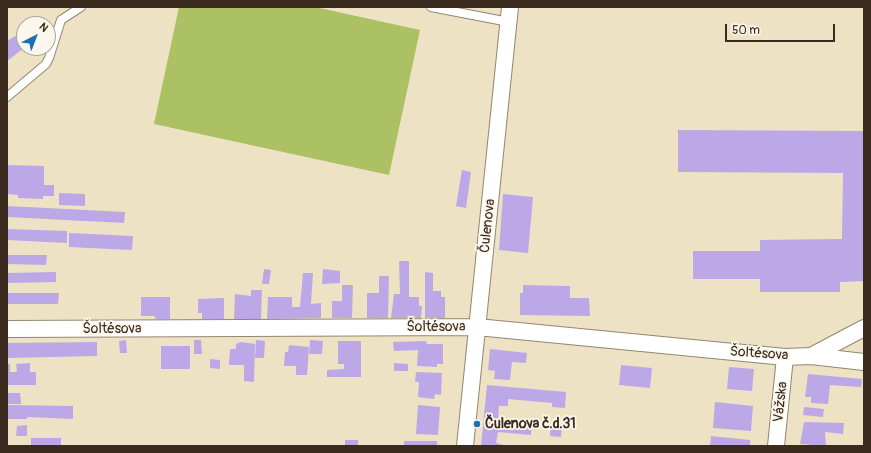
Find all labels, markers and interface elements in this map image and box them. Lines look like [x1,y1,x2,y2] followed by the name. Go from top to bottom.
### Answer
[16,16,56,56] north arrow
[727,16,837,42] scale bar
[37,20,51,35] text: N
[732,23,760,38] text: 50 m
[477,198,499,254] street label: Čulenova
[407,319,465,335] street label: Šoltésova
[83,321,141,337] street label: Šoltésova
[729,344,789,364] street label: Šoltésova
[771,381,791,423] street label: Vážska
[485,416,576,432] place label: Čulenova č.d.31
[472,419,482,429] marker: Čulenova č.d.31

